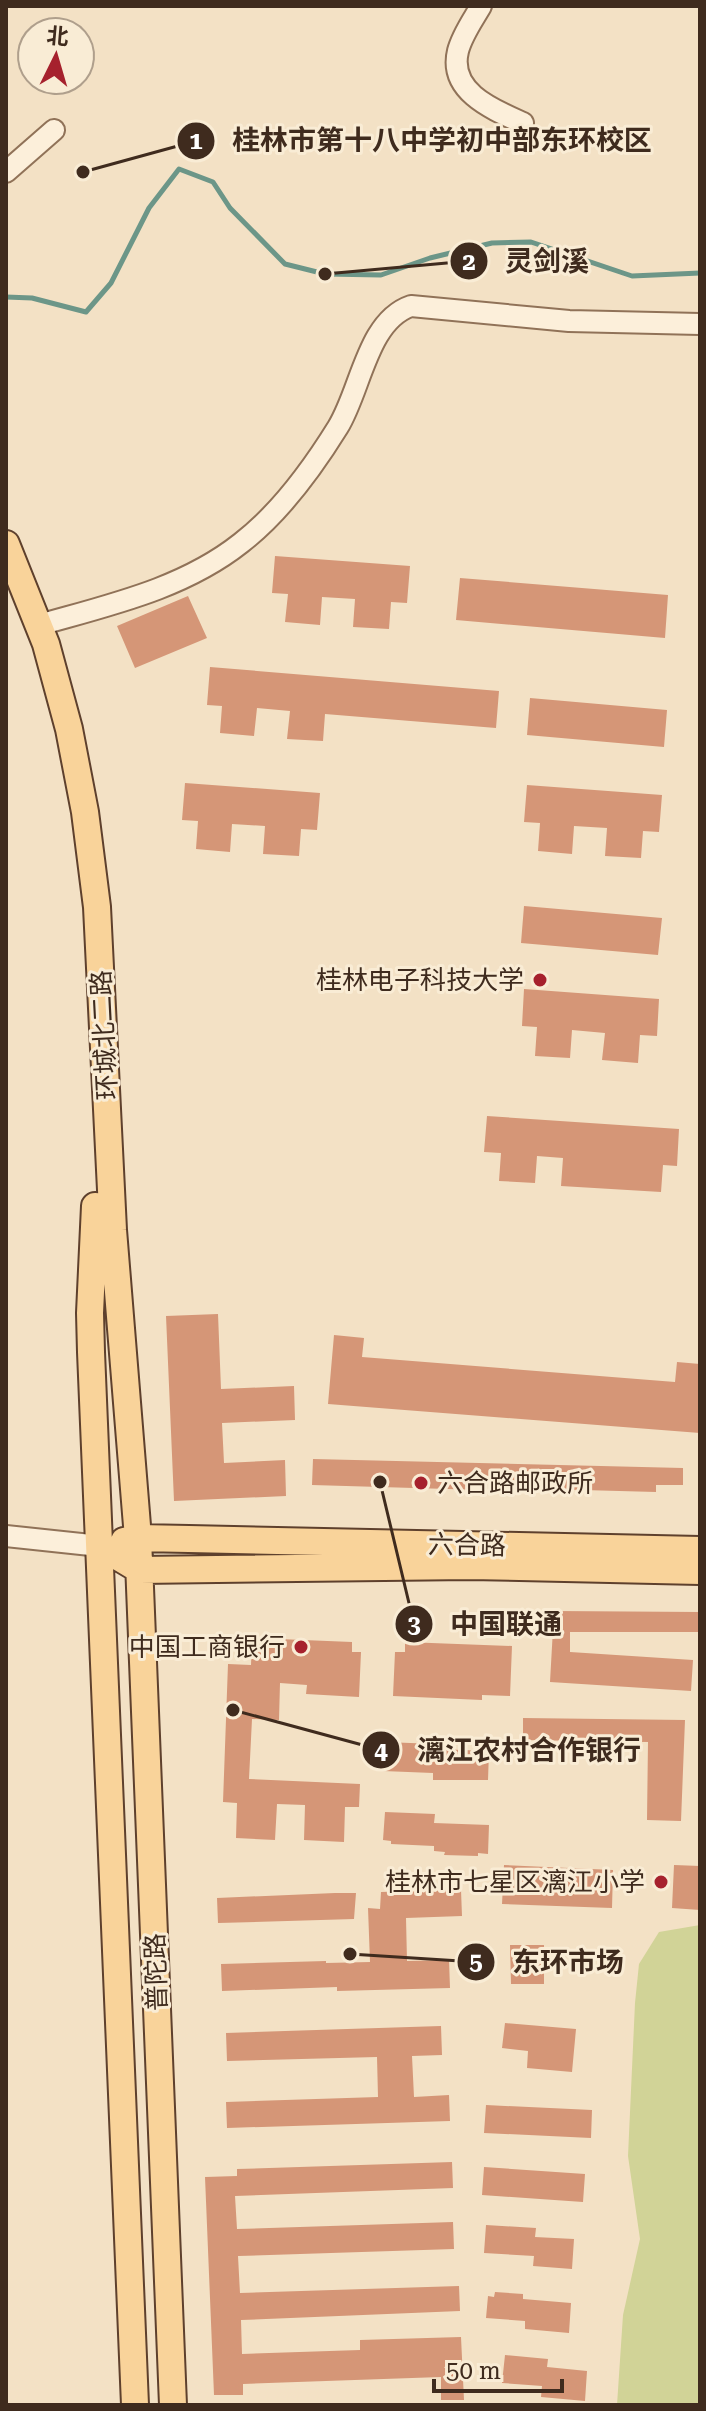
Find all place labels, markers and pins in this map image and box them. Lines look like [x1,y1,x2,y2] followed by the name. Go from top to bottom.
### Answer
[176,115,668,167] callout: 桂林市第十八中学初中部东环校区
[449,235,605,287] callout: 灵剑溪
[316,965,524,995] place label: 桂林电子科技大学
[531,971,549,989] marker: 桂林电子科技大学
[437,1468,593,1498] place label: 六合路邮政所
[412,1474,430,1492] marker: 六合路邮政所
[394,1598,578,1650] callout: 中国联通
[129,1632,285,1662] place label: 中国工商银行
[292,1638,310,1656] marker: 中国工商银行
[361,1724,657,1776] callout: 漓江农村合作银行
[385,1867,645,1897] place label: 桂林市七星区漓江小学
[652,1873,670,1891] marker: 桂林市七星区漓江小学
[456,1936,640,1988] callout: 东环市场

